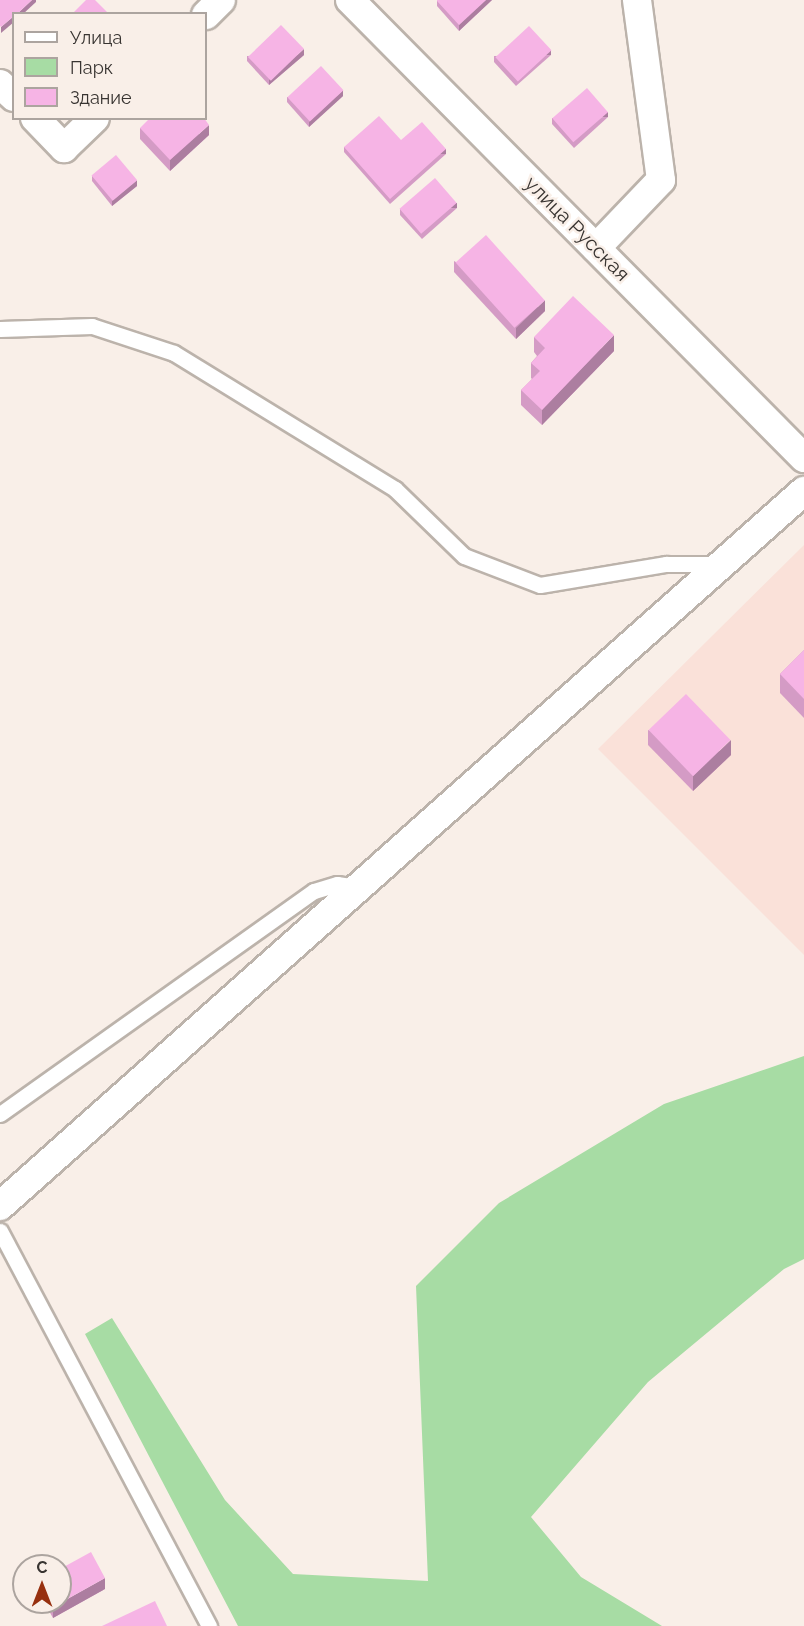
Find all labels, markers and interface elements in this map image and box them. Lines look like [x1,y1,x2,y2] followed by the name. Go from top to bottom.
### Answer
[12,12,207,120] legend
[70,27,122,48] text: Улица
[70,57,113,78] text: Парк
[70,87,132,108] text: Здание
[520,172,634,286] street label: улица Русская
[12,1554,72,1614] north arrow
[37,1558,47,1577] text: С

